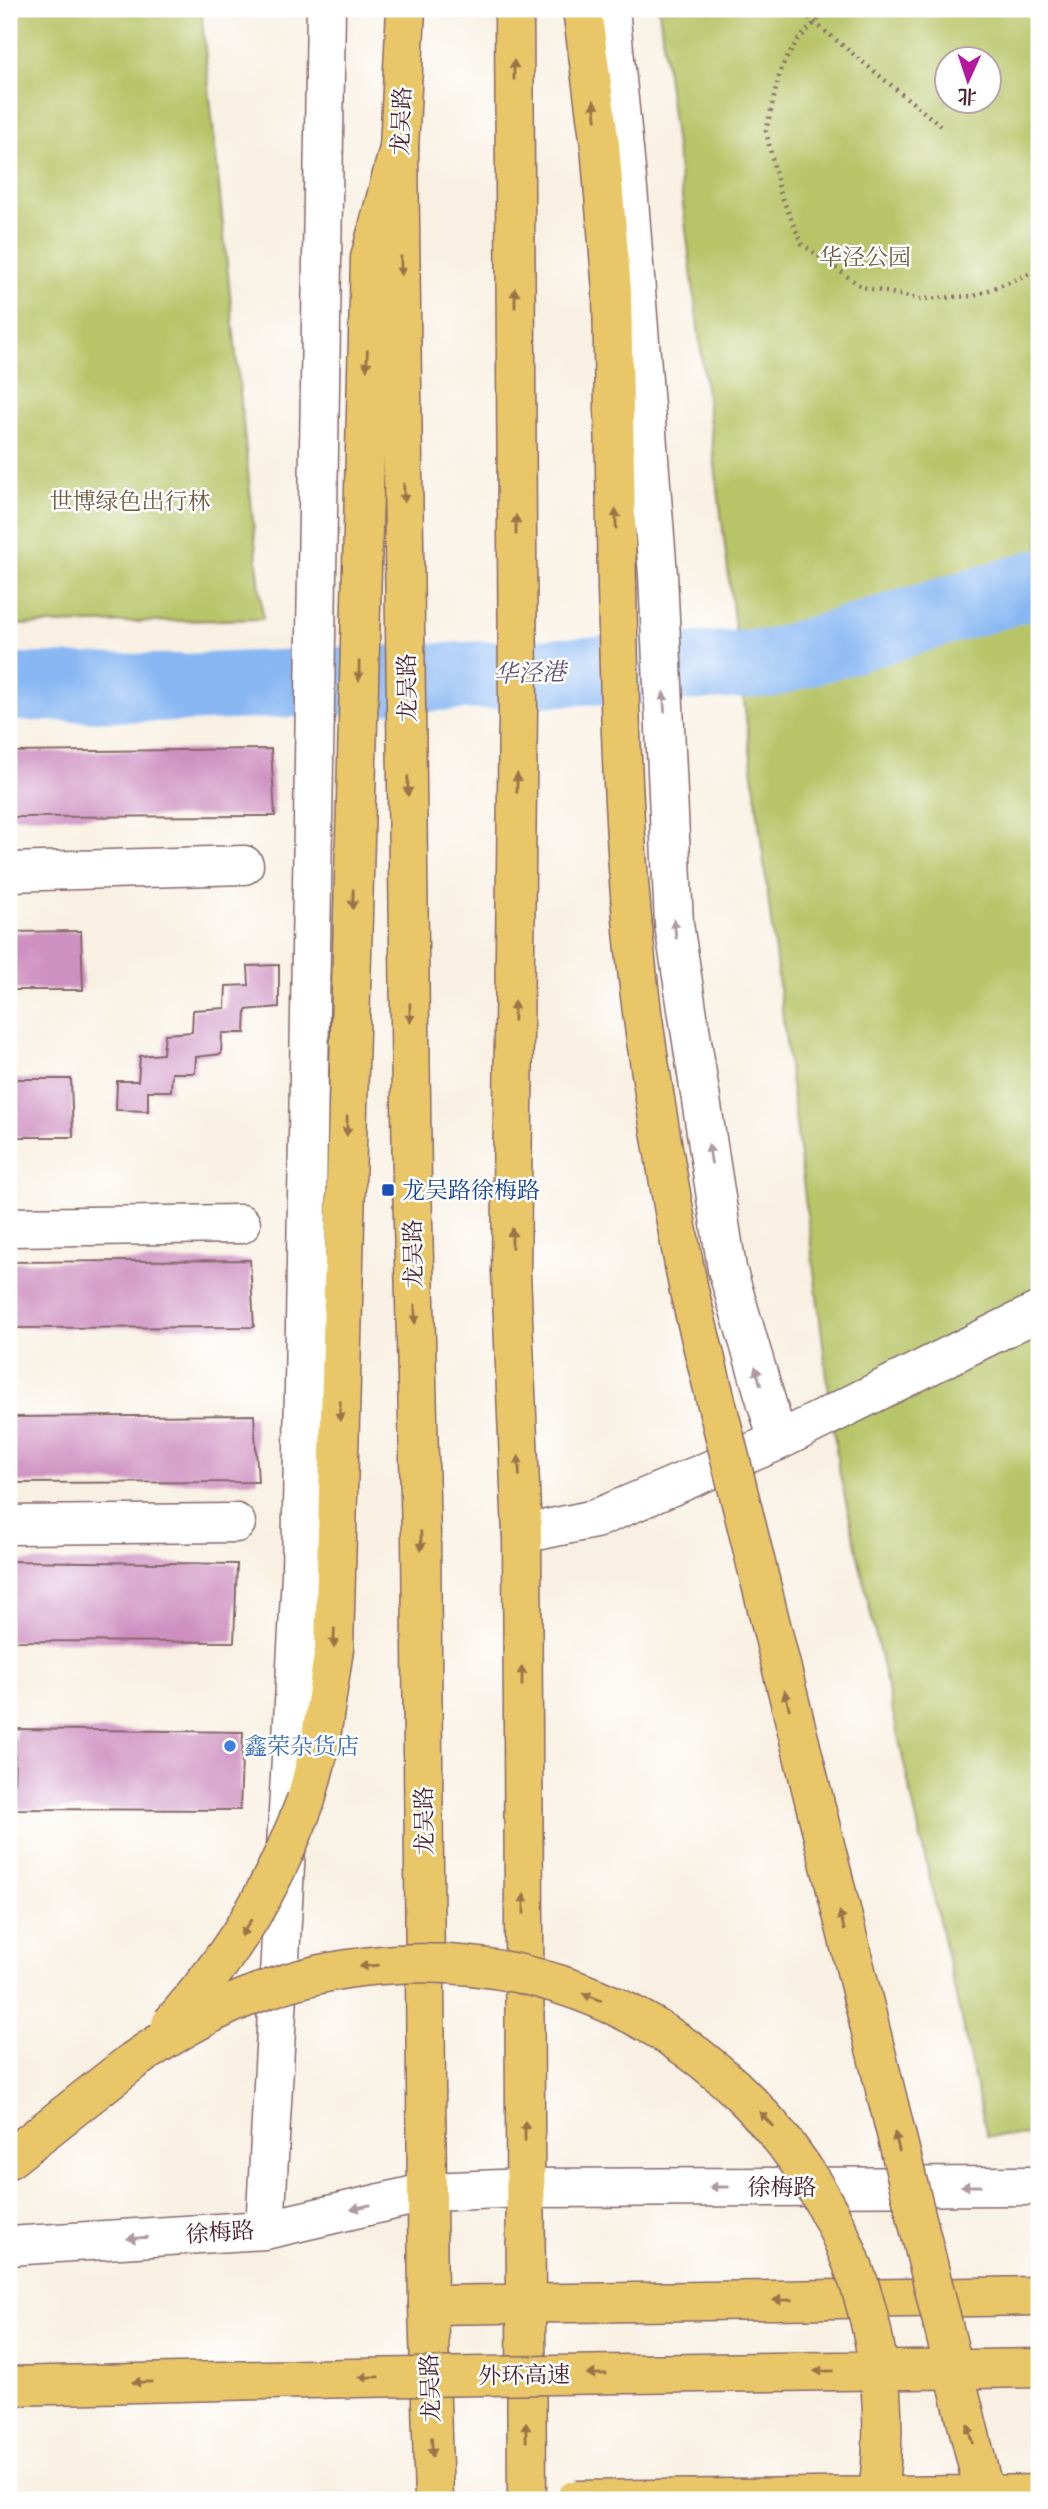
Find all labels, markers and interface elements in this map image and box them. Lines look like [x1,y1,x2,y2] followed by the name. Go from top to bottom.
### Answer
[932,46,1002,116] north arrow
[508,59,520,81] one-way arrow
[957,83,977,108] text: 北
[387,86,417,156] street label: 龙吴路
[590,99,601,121] one-way arrow
[819,244,911,272] park label: 华泾公园
[395,255,407,277] one-way arrow
[509,287,521,309] one-way arrow
[361,349,373,371] one-way arrow
[398,482,410,504] one-way arrow
[50,488,211,516] park label: 世博绿色出行林
[610,508,622,530] one-way arrow
[510,514,522,536] one-way arrow
[393,653,423,723] street label: 龙吴路
[494,658,570,690] water label: 华泾港
[353,661,364,683] one-way arrow
[658,691,669,713] one-way arrow
[511,772,523,794] one-way arrow
[402,775,414,797] one-way arrow
[347,888,358,910] one-way arrow
[669,918,680,940] one-way arrow
[508,1000,520,1022] one-way arrow
[404,1002,416,1024] one-way arrow
[341,1116,353,1138] one-way arrow
[704,1143,715,1165] one-way arrow
[402,1177,540,1205] place label: 龙吴路徐梅路
[380,1182,396,1198] marker: 龙吴路徐梅路
[399,1219,429,1289] street label: 龙吴路
[506,1227,517,1249] one-way arrow
[409,1303,421,1325] one-way arrow
[753,1365,763,1386] one-way arrow
[334,1400,345,1422] one-way arrow
[513,1454,524,1476] one-way arrow
[415,1531,426,1553] one-way arrow
[328,1628,339,1650] one-way arrow
[516,1665,528,1687] one-way arrow
[782,1689,793,1711] one-way arrow
[244,1733,359,1761] place label: 鑫荣杂货店
[222,1738,238,1754] marker: 鑫荣杂货店
[410,1786,440,1856] street label: 龙吴路
[518,1892,530,1914] one-way arrow
[836,1910,847,1932] one-way arrow
[240,1918,252,1937] one-way arrow
[358,1961,380,1972] one-way arrow
[582,1992,603,2003] one-way arrow
[758,2111,774,2128] one-way arrow
[519,2120,531,2142] one-way arrow
[891,2131,902,2153] one-way arrow
[748,2174,817,2202] street label: 徐梅路
[960,2180,982,2192] one-way arrow
[708,2181,730,2193] one-way arrow
[350,2202,372,2213] one-way arrow
[185,2217,255,2249] street label: 徐梅路
[126,2233,148,2244] one-way arrow
[771,2294,793,2306] one-way arrow
[416,2353,446,2423] street label: 龙吴路
[478,2361,570,2391] street label: 外环高速
[813,2365,835,2377] one-way arrow
[585,2368,607,2380] one-way arrow
[358,2372,380,2383] one-way arrow
[130,2376,152,2388] one-way arrow
[520,2421,532,2443] one-way arrow
[964,2423,975,2445] one-way arrow
[426,2436,438,2458] one-way arrow

